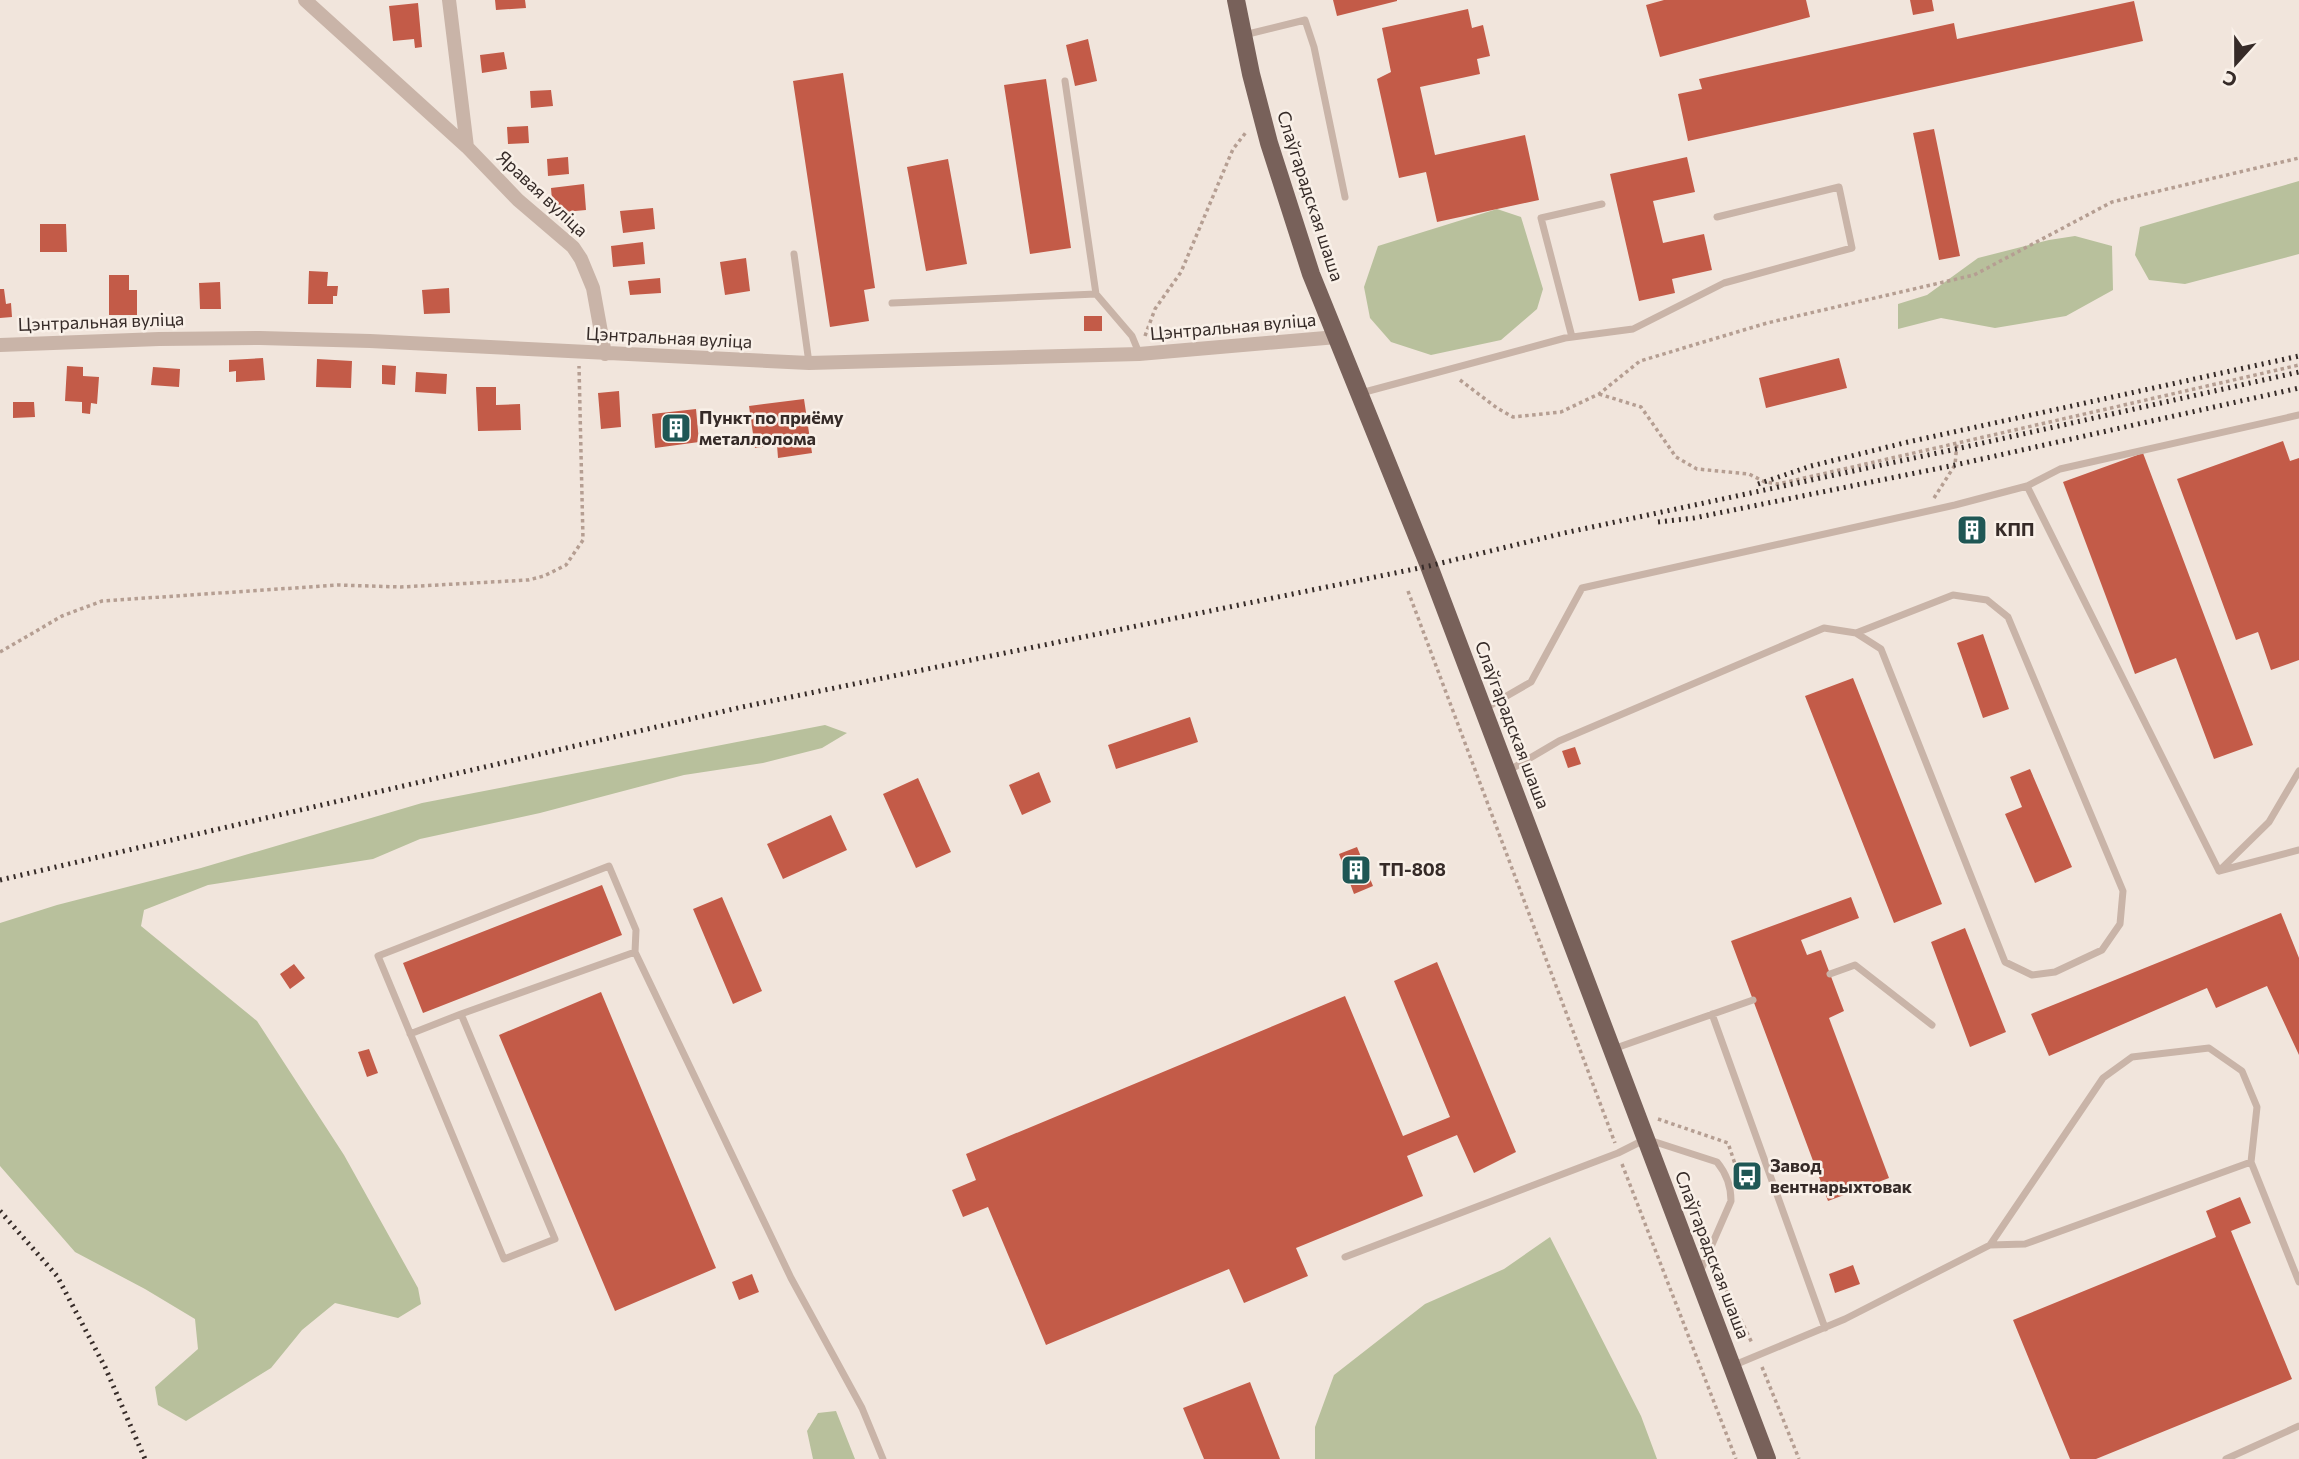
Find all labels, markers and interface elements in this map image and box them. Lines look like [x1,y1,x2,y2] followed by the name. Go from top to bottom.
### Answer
[2201,28,2271,98] north arrow
[2220,66,2240,92] text: С
[1273,108,1349,284] street label: Слаўгарадская шаша
[492,145,593,241] street label: Яравая вуліца
[17,307,185,335] street label: Цэнтральная вуліца
[1149,308,1317,344] street label: Цэнтральная вуліца
[585,322,753,352] street label: Цэнтральная вуліца
[699,406,844,449] place label: Пункт по приёму металлолома
[659,411,693,445] building icon: Пункт по приёму металлолома
[1955,513,1989,547] building icon: КПП
[1995,518,2034,540] place label: КПП
[1471,638,1555,812] street label: Слаўгарадская шаша
[1339,853,1373,887] building icon: ТП-808
[1379,858,1446,880] place label: ТП-808
[1770,1154,1913,1197] place label: Завод вентнарыхтовак
[1730,1159,1764,1193] bus stop icon: Завод вентнарыхтовак
[1671,1168,1755,1342] street label: Слаўгарадская шаша

